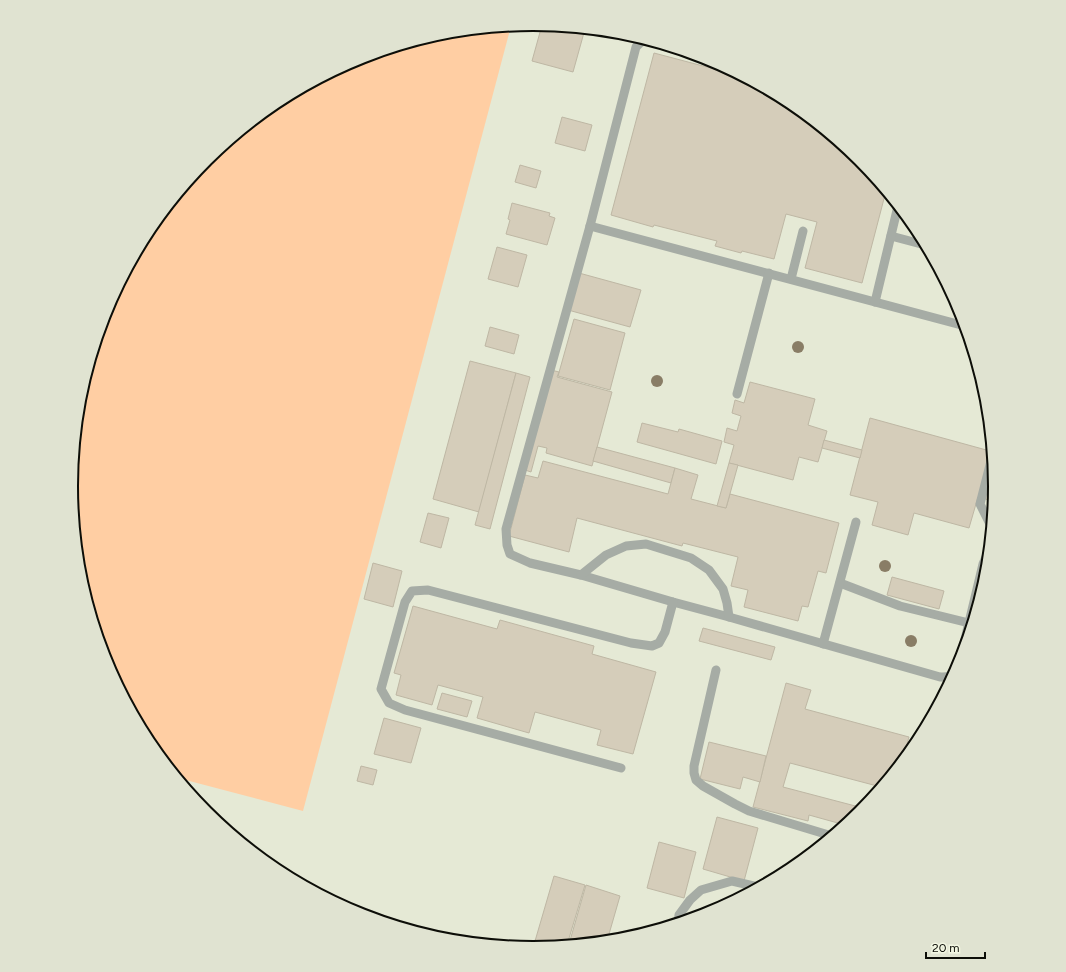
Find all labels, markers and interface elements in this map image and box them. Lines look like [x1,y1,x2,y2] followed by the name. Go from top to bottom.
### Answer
[926,934,985,960] scale bar
[932,941,960,955] text: 20 m

